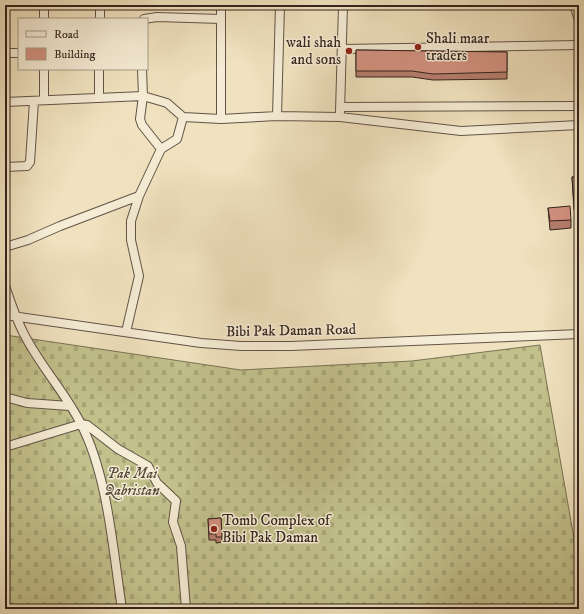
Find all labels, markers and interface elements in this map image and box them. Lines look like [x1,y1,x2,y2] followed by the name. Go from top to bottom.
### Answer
[18,18,148,70] legend
[54,27,79,42] text: Road
[426,29,490,65] place label: Shali maar traders
[285,33,341,69] place label: wali shah and sons
[413,42,423,52] marker: Shali maar traders
[344,46,354,56] marker: wali shah and sons
[54,47,95,62] text: Building
[226,320,357,341] street label: Bibi Pak Daman Road
[104,464,160,500] park label: Pak Mai Qabristan
[222,511,332,547] place label: Tomb Complex of Bibi Pak Daman
[209,524,219,534] marker: Tomb Complex of Bibi Pak Daman

